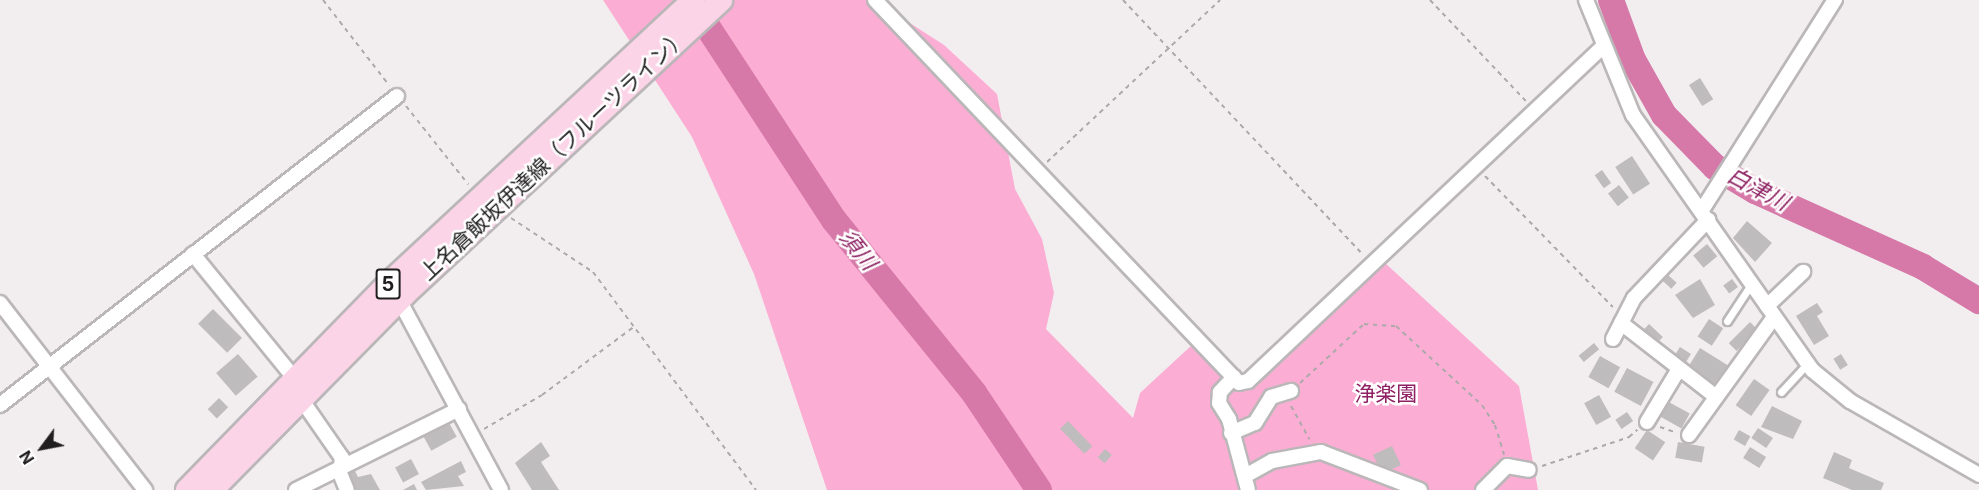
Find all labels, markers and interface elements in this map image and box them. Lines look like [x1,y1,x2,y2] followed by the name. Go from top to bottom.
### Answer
[415,24,693,286] street label: 上名倉飯坂伊達線（フルーツライン）
[1723,162,1793,216] water label: 白津川
[834,225,882,275] water label: 須川
[374,267,402,301] road number: 5
[1355,381,1417,407] park label: 浄楽園
[12,418,72,478] north arrow
[15,447,38,468] text: N

